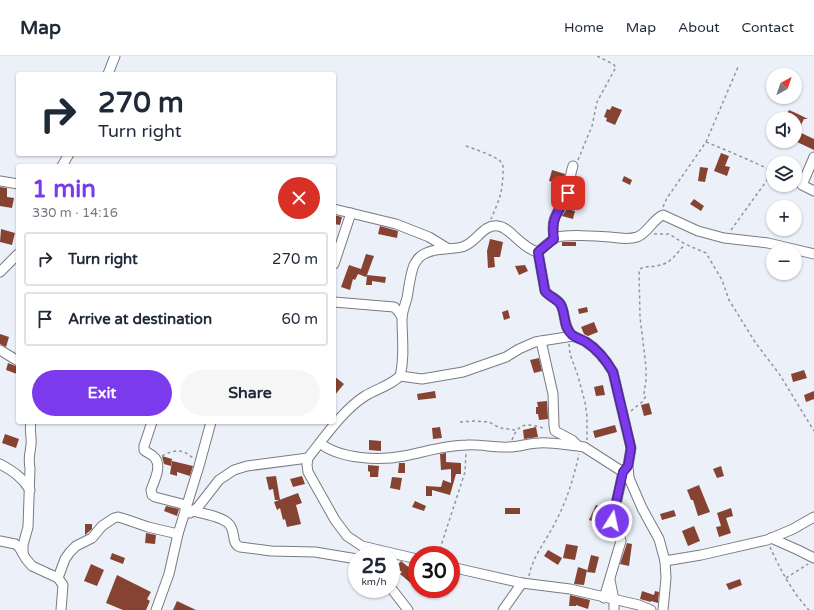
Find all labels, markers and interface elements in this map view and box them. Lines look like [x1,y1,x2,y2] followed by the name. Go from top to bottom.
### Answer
[20,17,61,39] text: Map
[564,19,604,36] text: Home
[626,19,656,36] text: Map
[678,19,720,36] text: About
[742,19,794,36] text: Contact
[766,68,802,104] north arrow
[766,68,802,280] map controls
[98,86,184,120] text: 270 m
[32,88,84,140] icon: right
[766,112,802,148] button: sound
[98,120,182,142] text: Turn right
[766,156,802,192] button: layers
[32,175,96,204] text: 1 min
[551,176,585,210] pin
[278,177,320,219] button: close
[557,182,579,204] icon: arrive
[766,200,802,236] button: +
[32,205,118,221] text: 330 m · 14:16
[766,244,802,280] button: −
[34,248,56,270] icon: right
[68,250,138,268] text: Turn right
[272,250,318,268] text: 270 m
[34,308,56,330] icon: arrive
[68,310,212,328] text: Arrive at destination
[281,310,318,328] text: 60 m
[32,370,172,416] button: Exit
[180,370,320,416] button: Share
[591,500,633,542] position arrow
[408,546,460,598] speed limit sign: 30
[361,555,387,579] text: 25
[361,576,387,588] text: km/h

